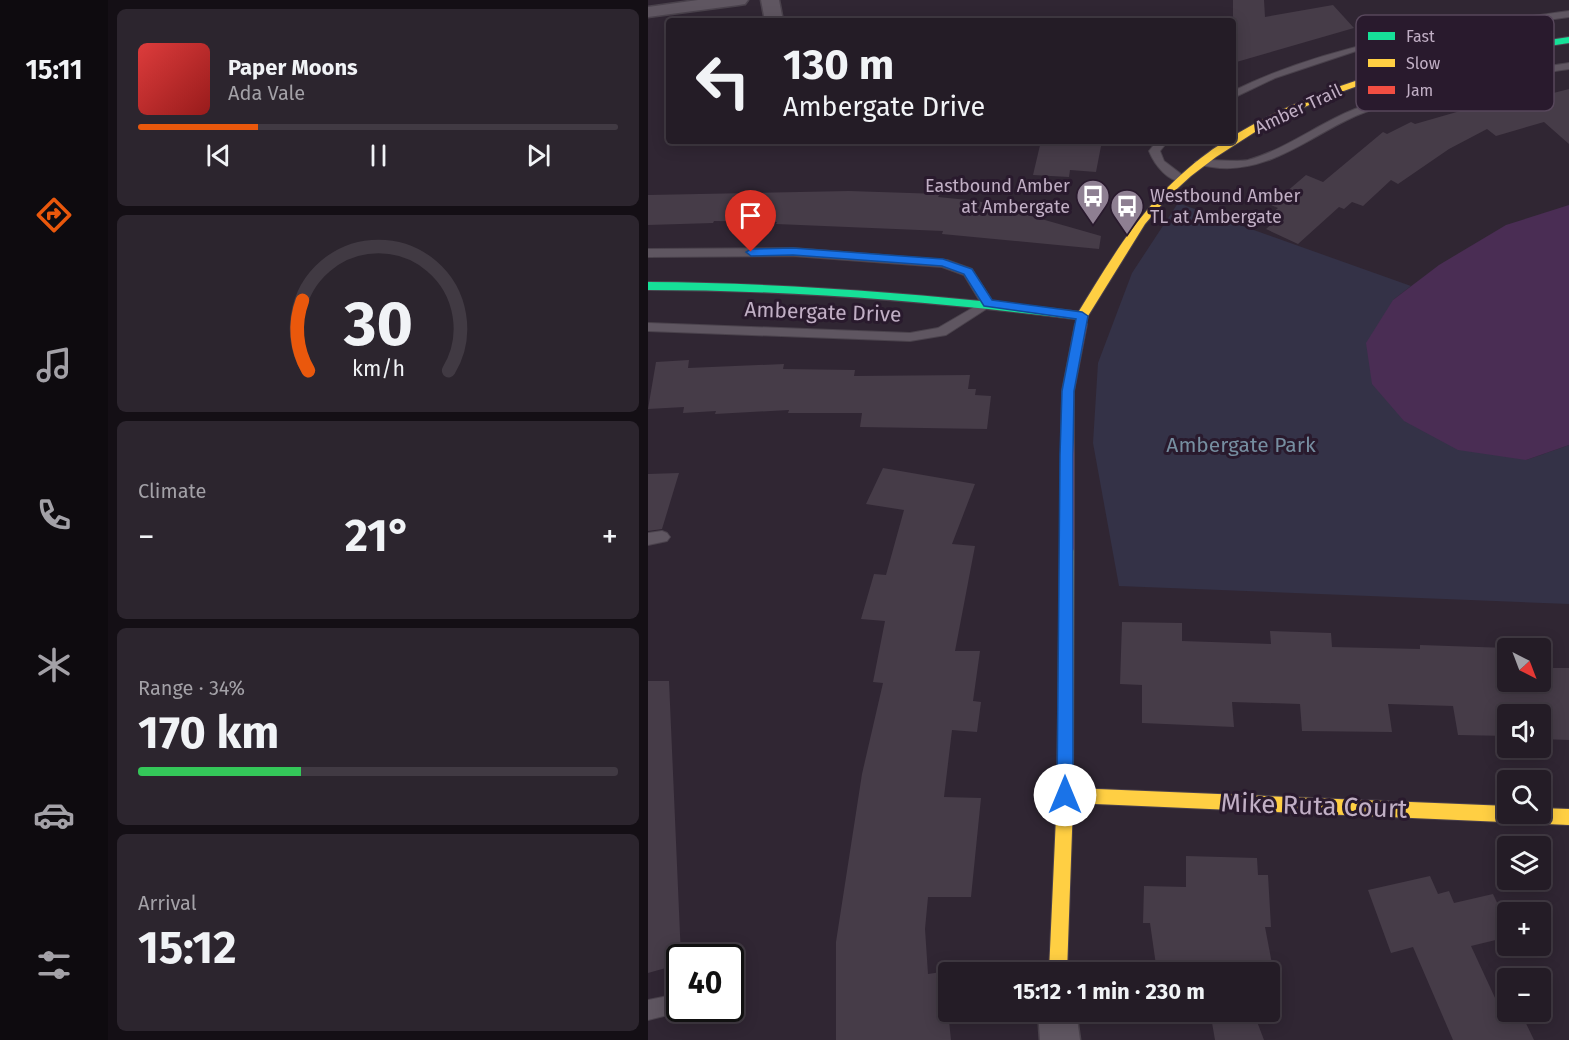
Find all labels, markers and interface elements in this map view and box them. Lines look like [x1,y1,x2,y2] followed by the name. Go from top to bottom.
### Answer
[1356,15,1554,111] legend
[1406,27,1435,46] text: Fast
[783,40,894,90] text: 130 m
[684,42,762,120] icon: left
[25,54,83,86] text: 15:11
[228,54,358,81] text: Paper Moons
[1406,54,1441,73] text: Slow
[1251,79,1345,139] street label: Amber Trail
[228,81,305,105] text: Ada Vale
[1406,81,1433,100] text: Jam
[783,91,985,123] text: Ambergate Drive
[202,139,235,172] icon: previous
[362,139,395,172] icon: pause
[522,139,555,172] icon: next
[925,175,1070,218] place label: Eastbound Amber at Ambergate
[1075,178,1111,225] bus stop icon: Eastbound Amber at Ambergate
[1150,185,1300,228] place label: Westbound Amber TL at Ambergate
[1109,188,1145,235] bus stop icon: Westbound Amber TL at Ambergate
[725,190,776,252] pin
[33,194,75,236] icon: directions
[734,199,767,232] icon: arrive
[343,287,412,362] text: 30
[744,296,902,328] street label: Ambergate Drive
[33,344,75,386] icon: music
[351,356,405,382] text: km/h
[1166,432,1316,458] park label: Ambergate Park
[138,479,206,503] text: Climate
[33,494,75,536] icon: phone
[345,509,411,563] text: 21°
[138,517,155,557] text: −
[602,517,618,557] text: +
[1497,638,1551,692] north arrow
[1497,638,1551,1022] map controls
[33,644,75,686] icon: climate
[138,676,245,700] text: Range · 34%
[1497,704,1551,758] button: sound
[138,706,279,760] text: 170 km
[1033,763,1097,827] position arrow
[1497,770,1551,824] button: search
[1220,787,1408,825] street label: Mike Ruta Court
[33,794,75,836] icon: car
[1497,836,1551,890] button: layers
[138,891,197,915] text: Arrival
[1497,902,1551,956] button: +
[138,921,236,975] text: 15:12
[33,944,75,986] icon: filters
[666,944,744,1022] speed limit sign: 40
[1497,968,1551,1022] button: −
[1013,978,1205,1005] text: 15:12 · 1 min · 230 m

